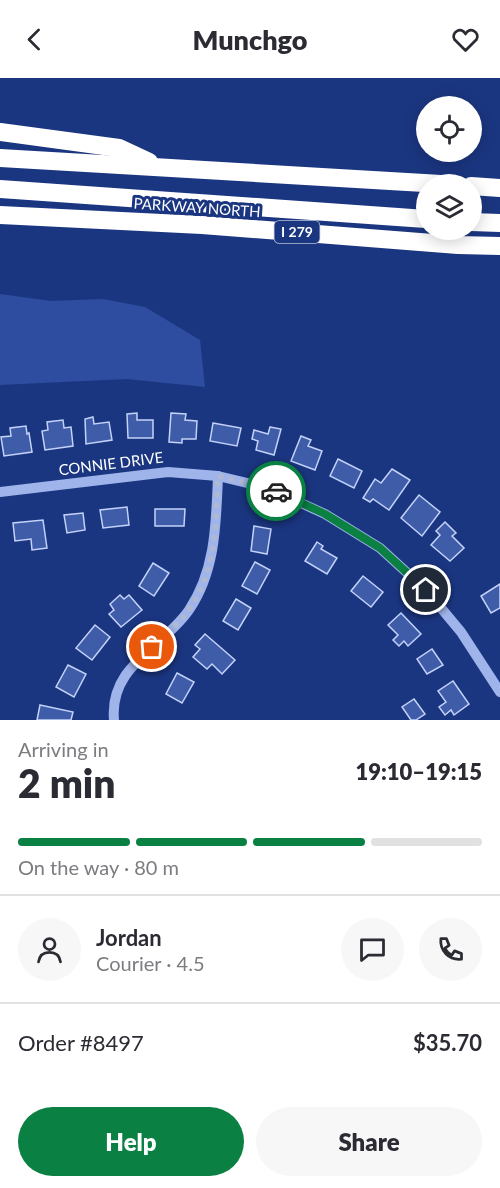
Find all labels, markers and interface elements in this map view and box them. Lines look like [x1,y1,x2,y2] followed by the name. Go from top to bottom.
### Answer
[18,23,51,56] icon: back
[193,23,307,56] text: Munchgo
[449,23,482,56] icon: heart
[416,96,482,240] map controls
[416,96,482,162] button: locate
[416,174,482,240] button: layers
[133,194,261,220] street label: PARKWAY NORTH
[274,221,320,243] road number: I 279
[58,448,164,478] street label: CONNIE DRIVE
[246,461,306,521] courier
[260,475,293,508] icon: car
[400,564,451,615] pin
[409,573,442,606] icon: home
[126,621,177,672] pin
[135,630,168,663] icon: bag
[18,737,109,761] text: Arriving in
[356,758,482,785] text: 19:10–19:15
[18,760,115,806] text: 2 min
[18,855,179,879] text: On the way · 80 m
[18,918,81,981] button: person
[341,918,404,981] button: chat
[419,918,482,981] button: phone
[96,924,162,951] text: Jordan
[96,951,205,975] text: Courier · 4.5
[18,1029,144,1056] text: Order #8497
[413,1029,482,1056] text: $35.70
[18,1107,244,1176] button: Help
[256,1107,482,1176] button: Share

